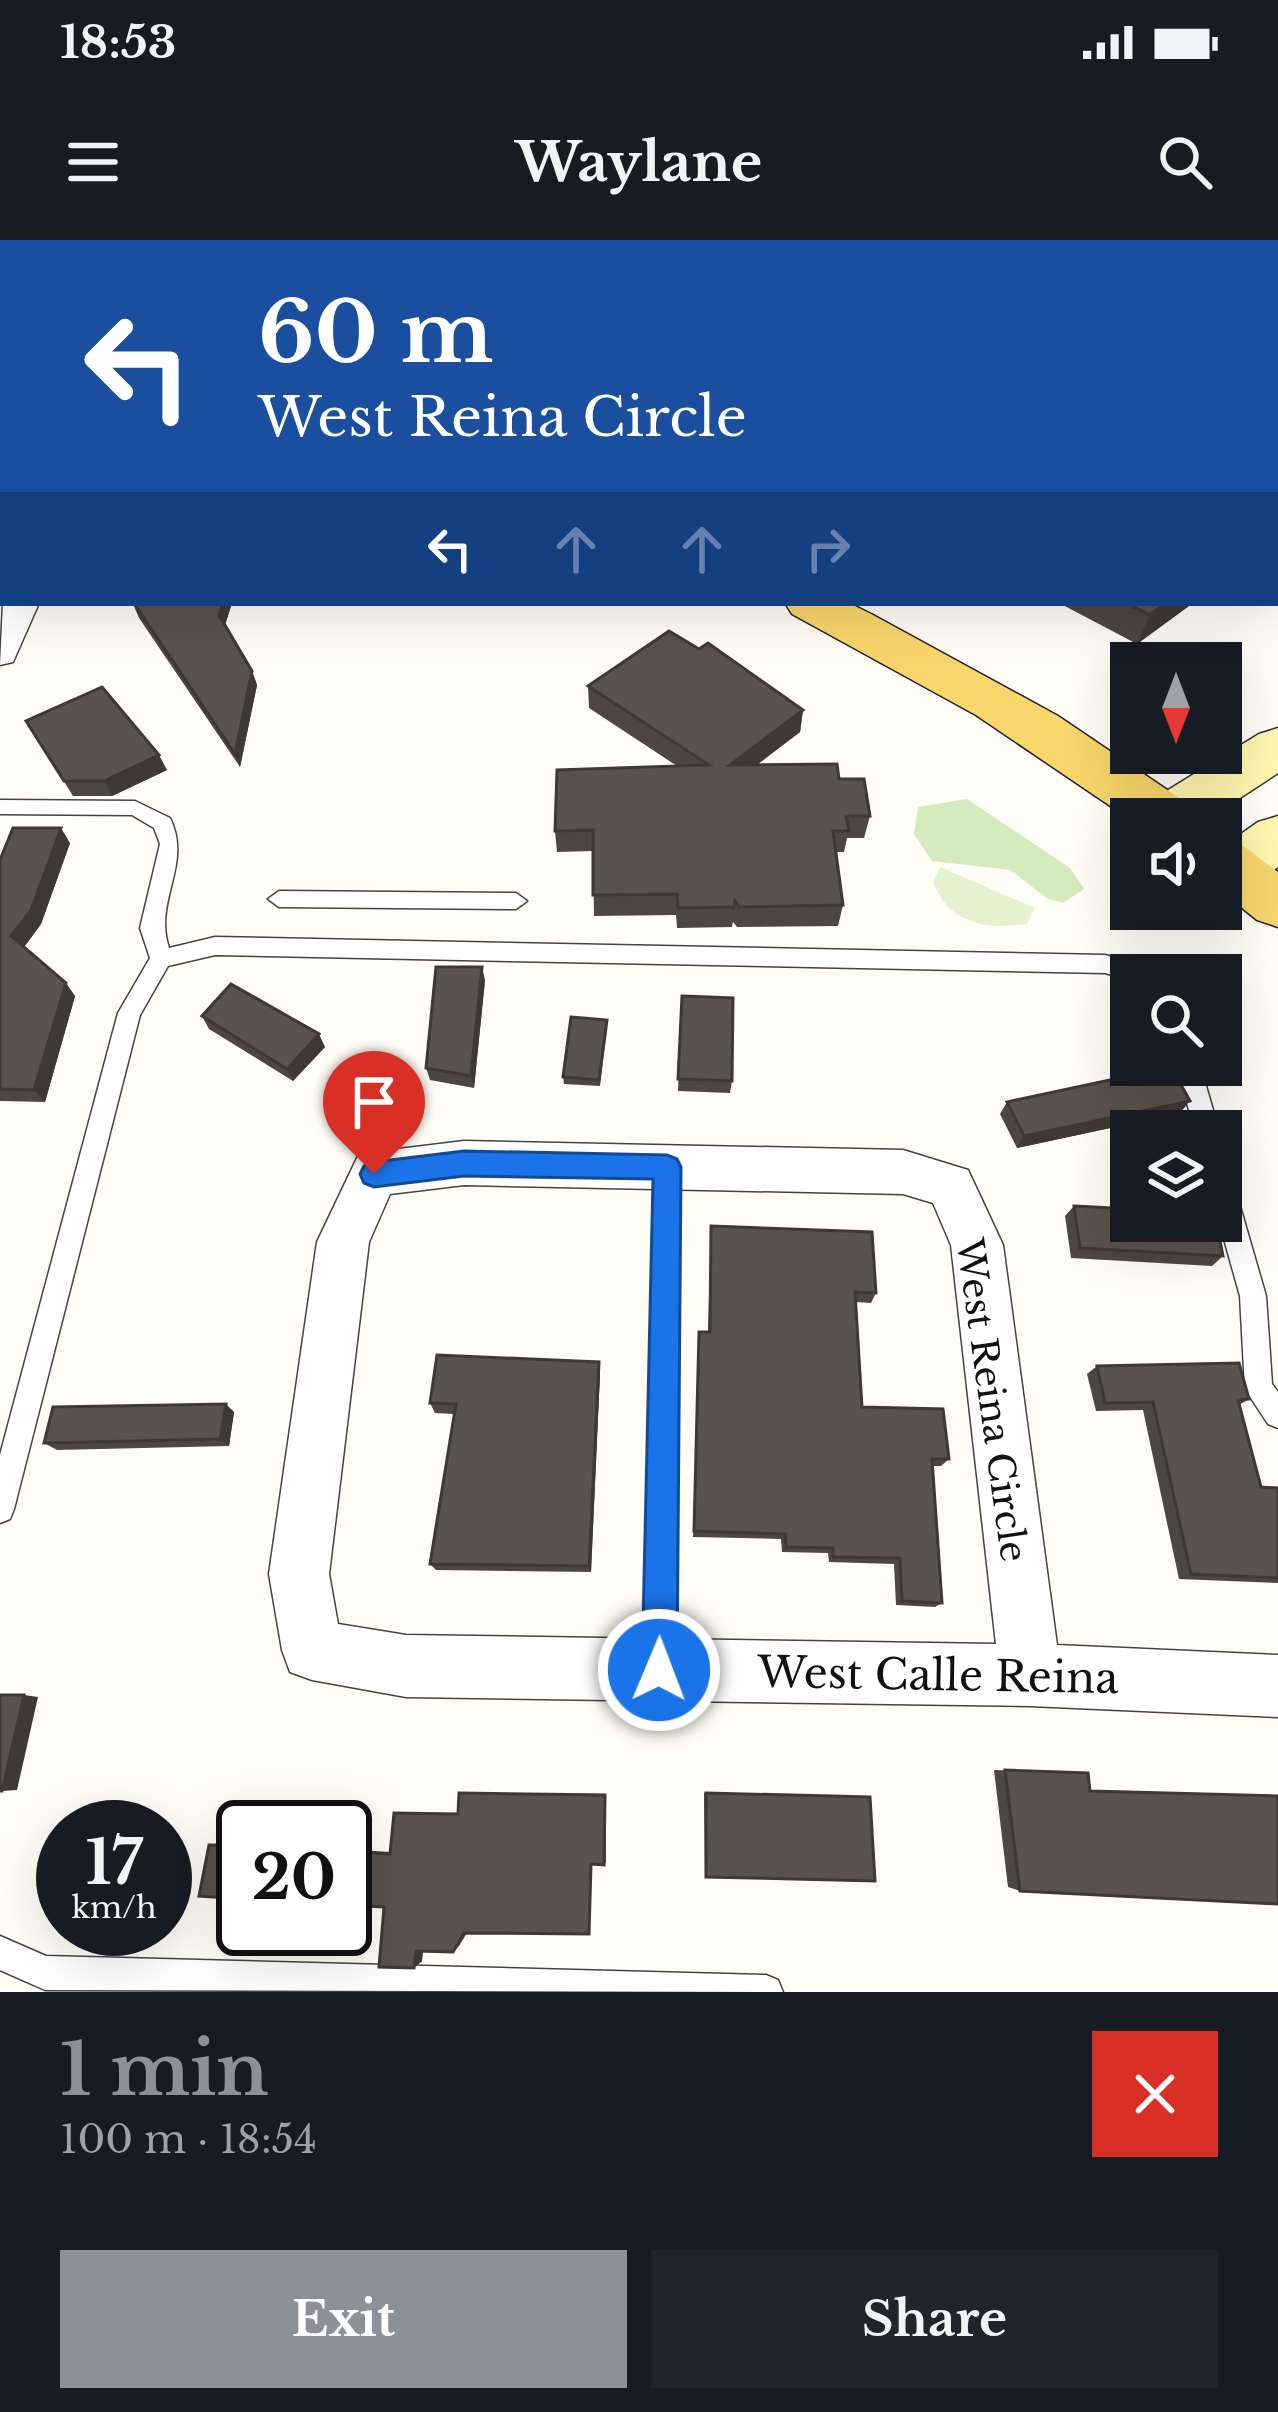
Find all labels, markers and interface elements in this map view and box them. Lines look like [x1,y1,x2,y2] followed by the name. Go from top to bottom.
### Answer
[60,14,176,70] text: 18:53
[60,129,126,195] icon: menu
[516,129,762,196] text: Waylane
[1152,129,1218,195] icon: search
[258,281,493,385] text: 60 m
[60,288,216,444] icon: left
[258,384,747,451] text: West Reina Circle
[417,516,483,582] icon: left
[543,516,609,582] icon: ahead
[669,516,735,582] icon: ahead
[795,516,861,582] icon: right
[1110,642,1242,774] north arrow
[1110,642,1242,1242] map controls
[1110,798,1242,930] button: sound
[1110,954,1242,1086] button: search
[323,1051,425,1174] pin
[341,1069,407,1135] icon: arrive
[1110,1110,1242,1242] button: layers
[946,1235,1036,1564] street label: West Reina Circle
[596,1607,722,1733] position arrow
[756,1646,1120,1704] street label: West Calle Reina
[216,1800,372,1956] speed limit sign: 20
[85,1826,143,1900] text: 17
[71,1889,157,1926] text: km/h
[60,2025,269,2114] text: 1 min
[1092,2031,1218,2157] button: close
[60,2115,317,2164] text: 100 m · 18:54
[60,2250,627,2388] button: Exit
[651,2250,1218,2388] button: Share

